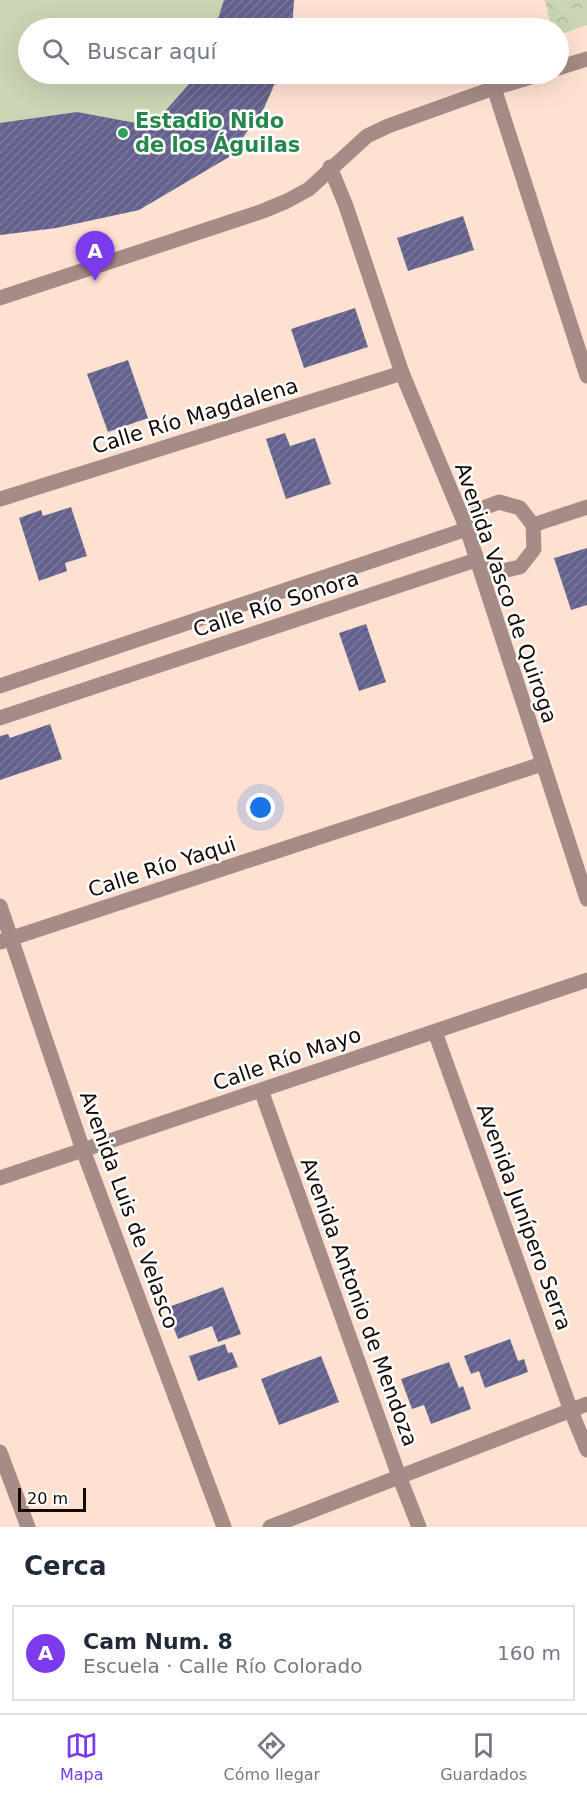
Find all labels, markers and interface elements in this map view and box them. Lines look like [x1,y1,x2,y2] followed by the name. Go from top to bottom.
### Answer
[18,18,569,84] search box
[39,35,72,68] icon: search
[87,39,217,64] text: Buscar aquí
[135,109,300,157] place label: Estadio Nido de los Águilas
[116,126,130,140] marker: Estadio Nido de los Águilas
[76,232,115,281] pin: A
[89,373,301,459] street label: Calle Río Magdalena
[450,460,562,726] street label: Avenida Vasco de Quiroga
[190,566,362,642] street label: Calle Río Sonora
[246,793,275,822] your location
[85,832,239,902] street label: Calle Río Yaqui
[210,1022,364,1096] street label: Calle Río Mayo
[75,1088,183,1332] street label: Avenida Luis de Velasco
[472,1101,576,1333] street label: Avenida Junípero Serra
[296,1154,422,1450] street label: Avenida Antonio de Mendoza
[18,1485,86,1512] scale bar
[27,1489,68,1508] text: 20 m
[24,1551,107,1581] text: Cerca
[83,1629,233,1654] text: Cam Num. 8
[38,1641,53,1665] text: A
[497,1641,561,1665] text: 160 m
[83,1654,362,1678] text: Escuela · Calle Río Colorado
[60,1729,104,1784] tab: Mapa
[223,1729,320,1784] tab: Cómo llegar
[440,1729,527,1784] tab: Guardados

